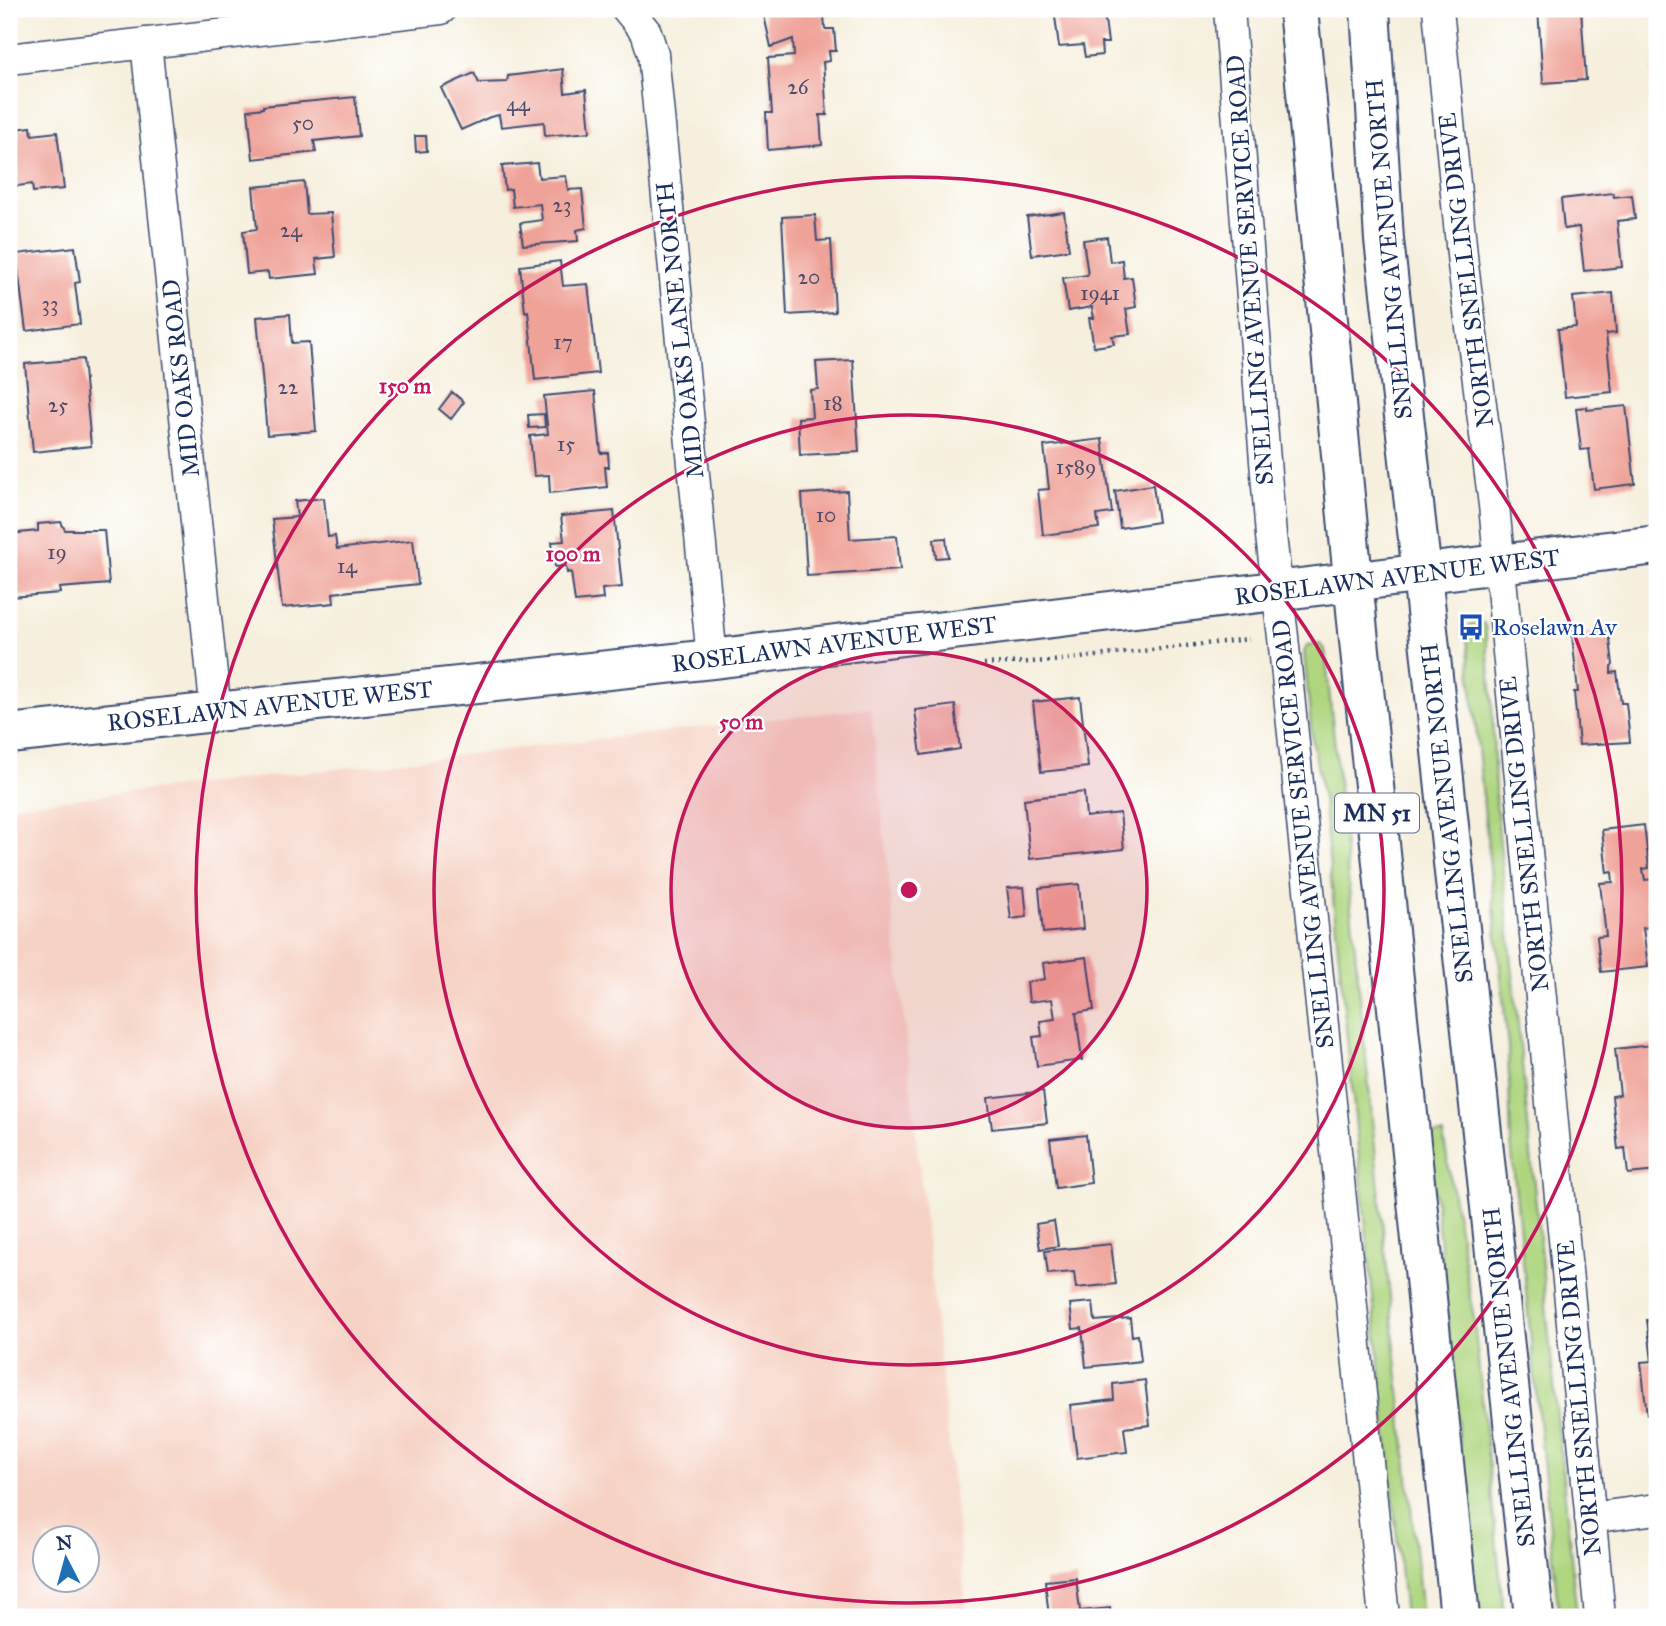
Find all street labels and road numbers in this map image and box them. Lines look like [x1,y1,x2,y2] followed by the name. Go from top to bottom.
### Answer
[1220,54,1280,486] street label: SNELLING AVENUE SERVICE ROAD
[1359,77,1419,421] street label: SNELLING AVENUE NORTH
[1432,111,1500,429] street label: NORTH SNELLING DRIVE
[649,180,711,480] street label: MID OAKS LANE NORTH
[156,278,206,478] street label: MID OAKS ROAD
[1233,542,1561,612] street label: ROSELAWN AVENUE WEST
[670,609,998,679] street label: ROSELAWN AVENUE WEST
[1266,618,1340,1050] street label: SNELLING AVENUE SERVICE ROAD
[1414,642,1480,984] street label: SNELLING AVENUE NORTH
[106,674,434,738] street label: ROSELAWN AVENUE WEST
[1493,675,1555,993] street label: NORTH SNELLING DRIVE
[1335,793,1419,832] road number: MN 51
[1476,1206,1542,1548] street label: SNELLING AVENUE NORTH
[1550,1239,1608,1557] street label: NORTH SNELLING DRIVE

